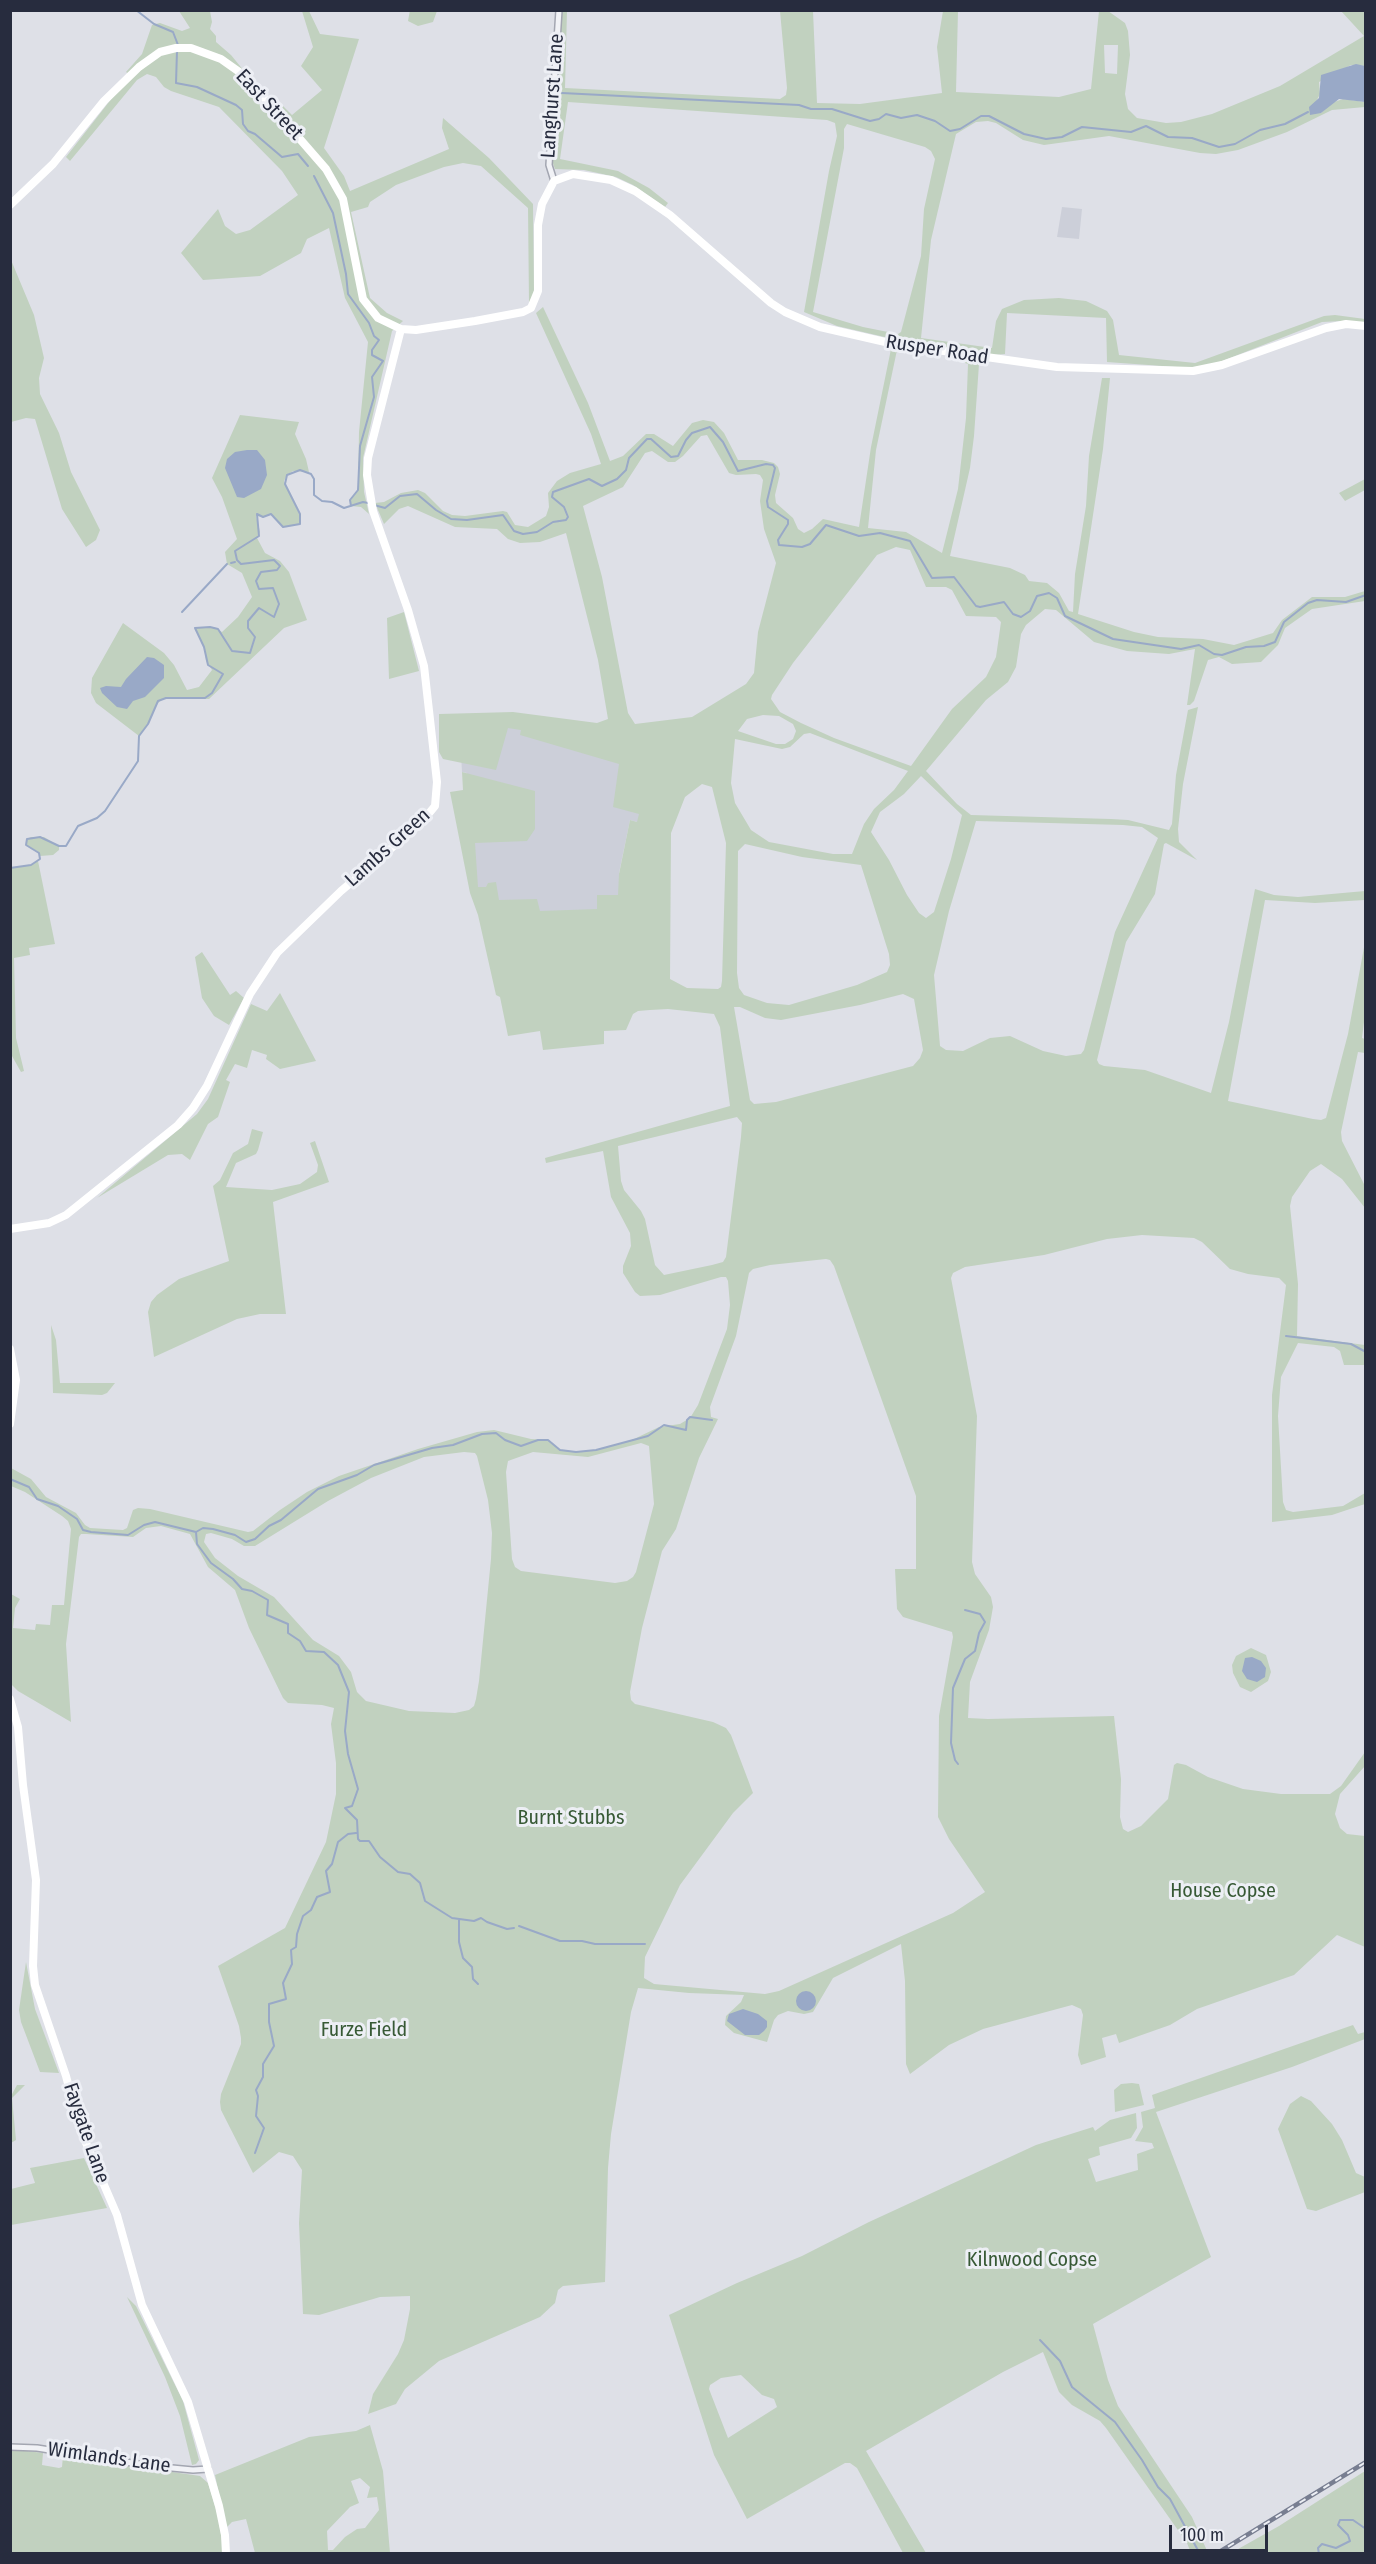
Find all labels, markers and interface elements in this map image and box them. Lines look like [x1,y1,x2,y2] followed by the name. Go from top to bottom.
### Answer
[537,33,569,159] street label: Langhurst Lane
[230,65,308,145] street label: East Street
[884,330,990,370] street label: Rusper Road
[341,804,435,892] street label: Lambs Green
[518,1806,624,1830] park label: Burnt Stubbs
[1170,1879,1276,1903] park label: House Copse
[321,2018,407,2042] park label: Furze Field
[58,2080,114,2186] street label: Faygate Lane
[967,2248,1097,2272] park label: Kilnwood Copse
[46,2438,172,2478] street label: Wimlands Lane
[1172,2513,1271,2551] scale bar
[1180,2524,1224,2546] text: 100 m

